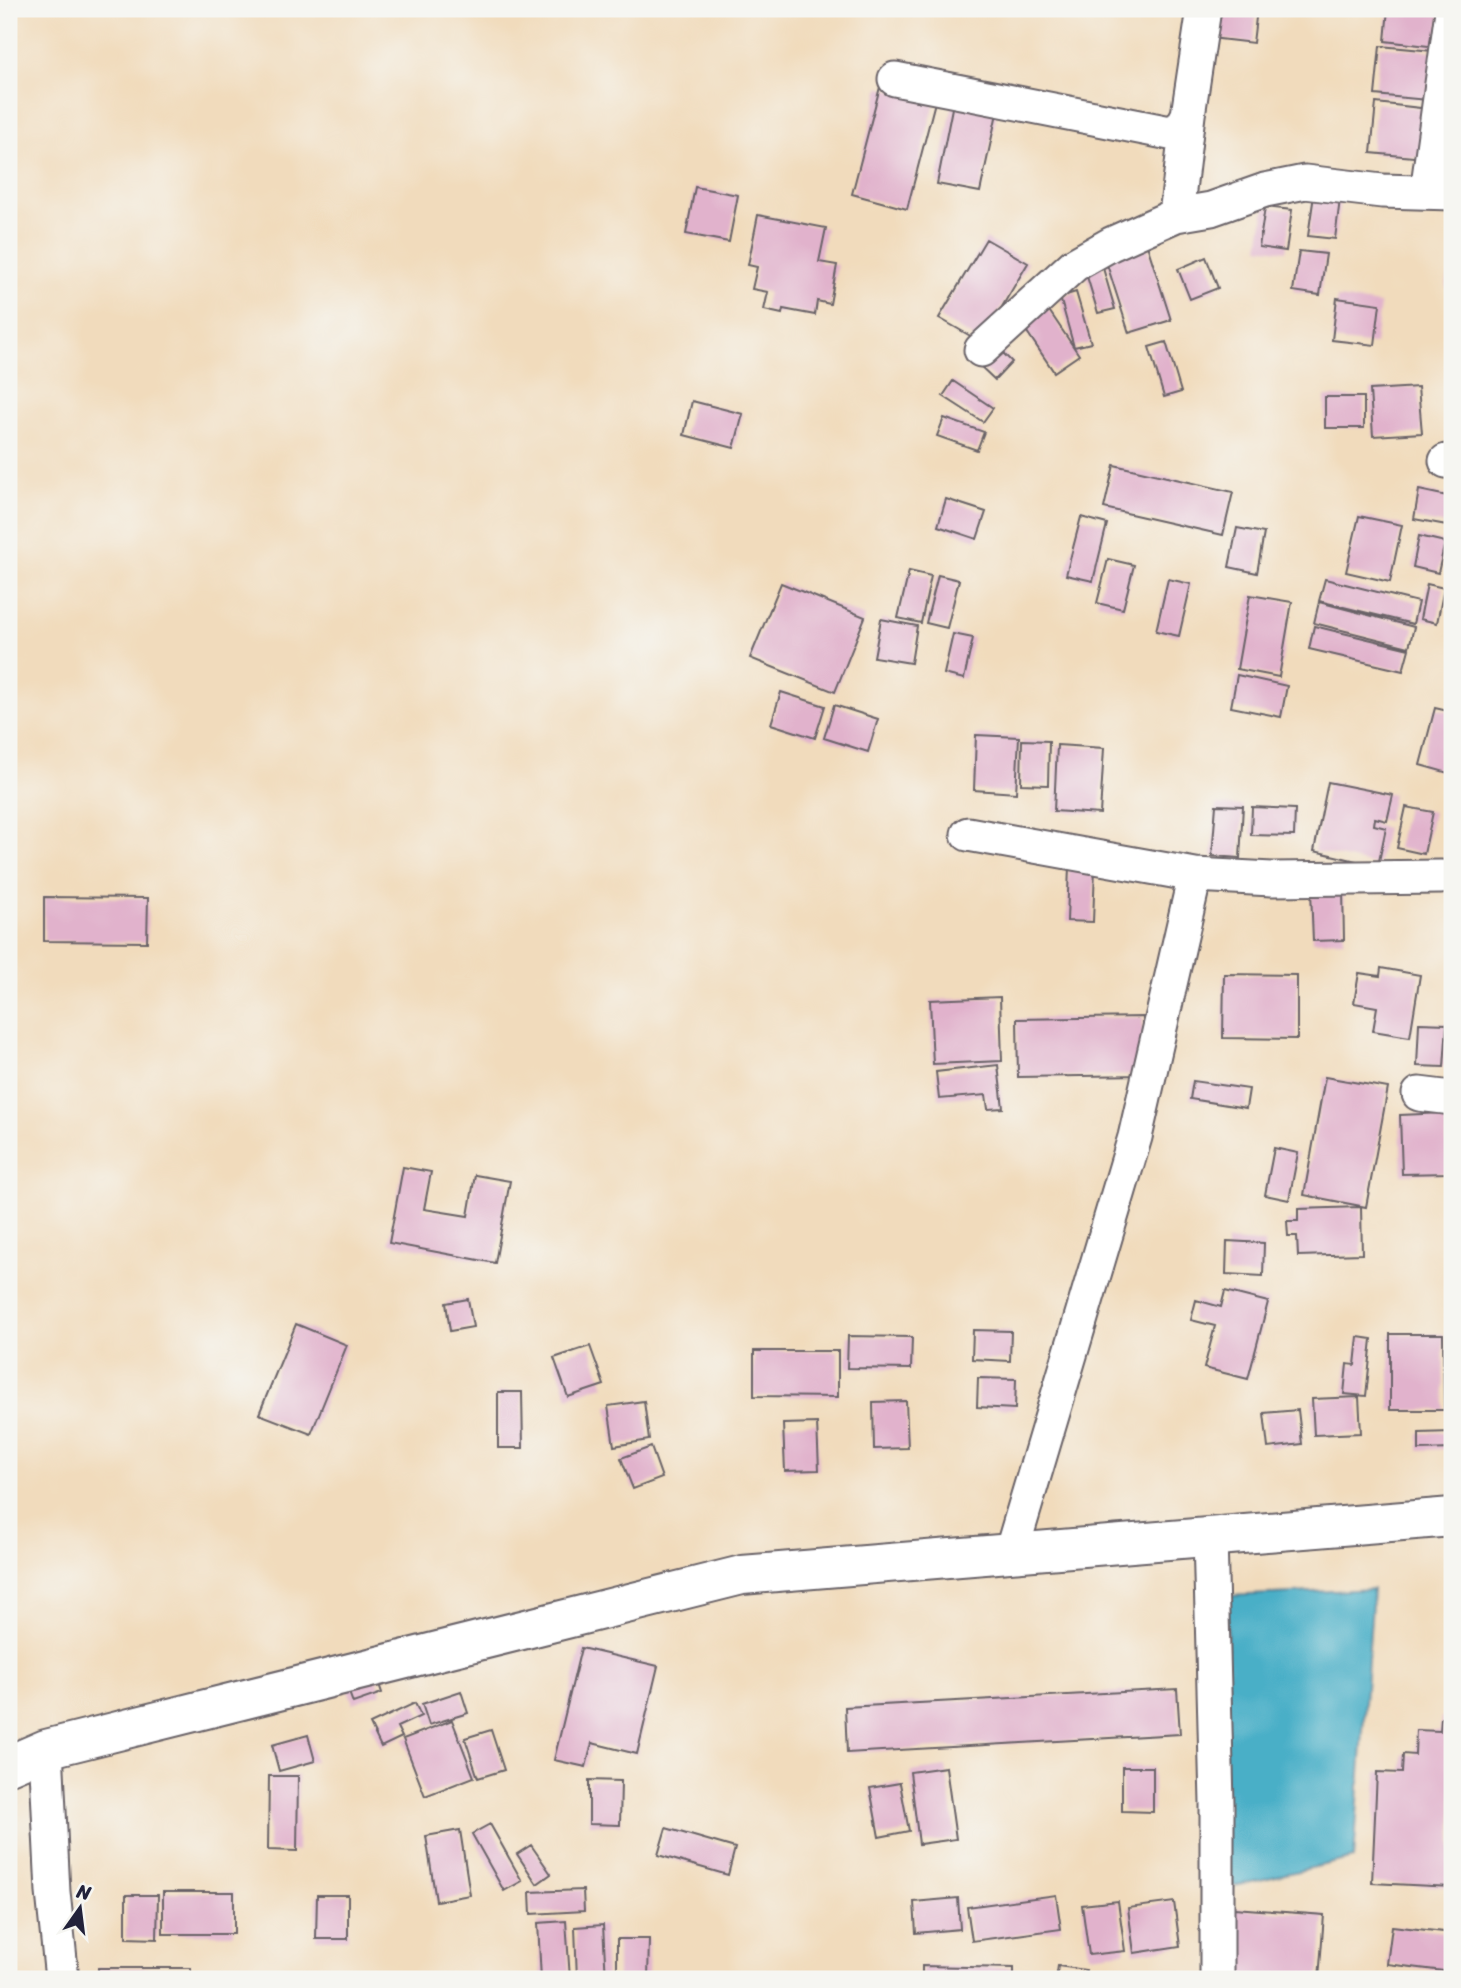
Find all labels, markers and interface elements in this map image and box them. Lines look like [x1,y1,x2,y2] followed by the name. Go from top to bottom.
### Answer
[46,1872,116,1942] north arrow
[73,1874,95,1910] text: N

